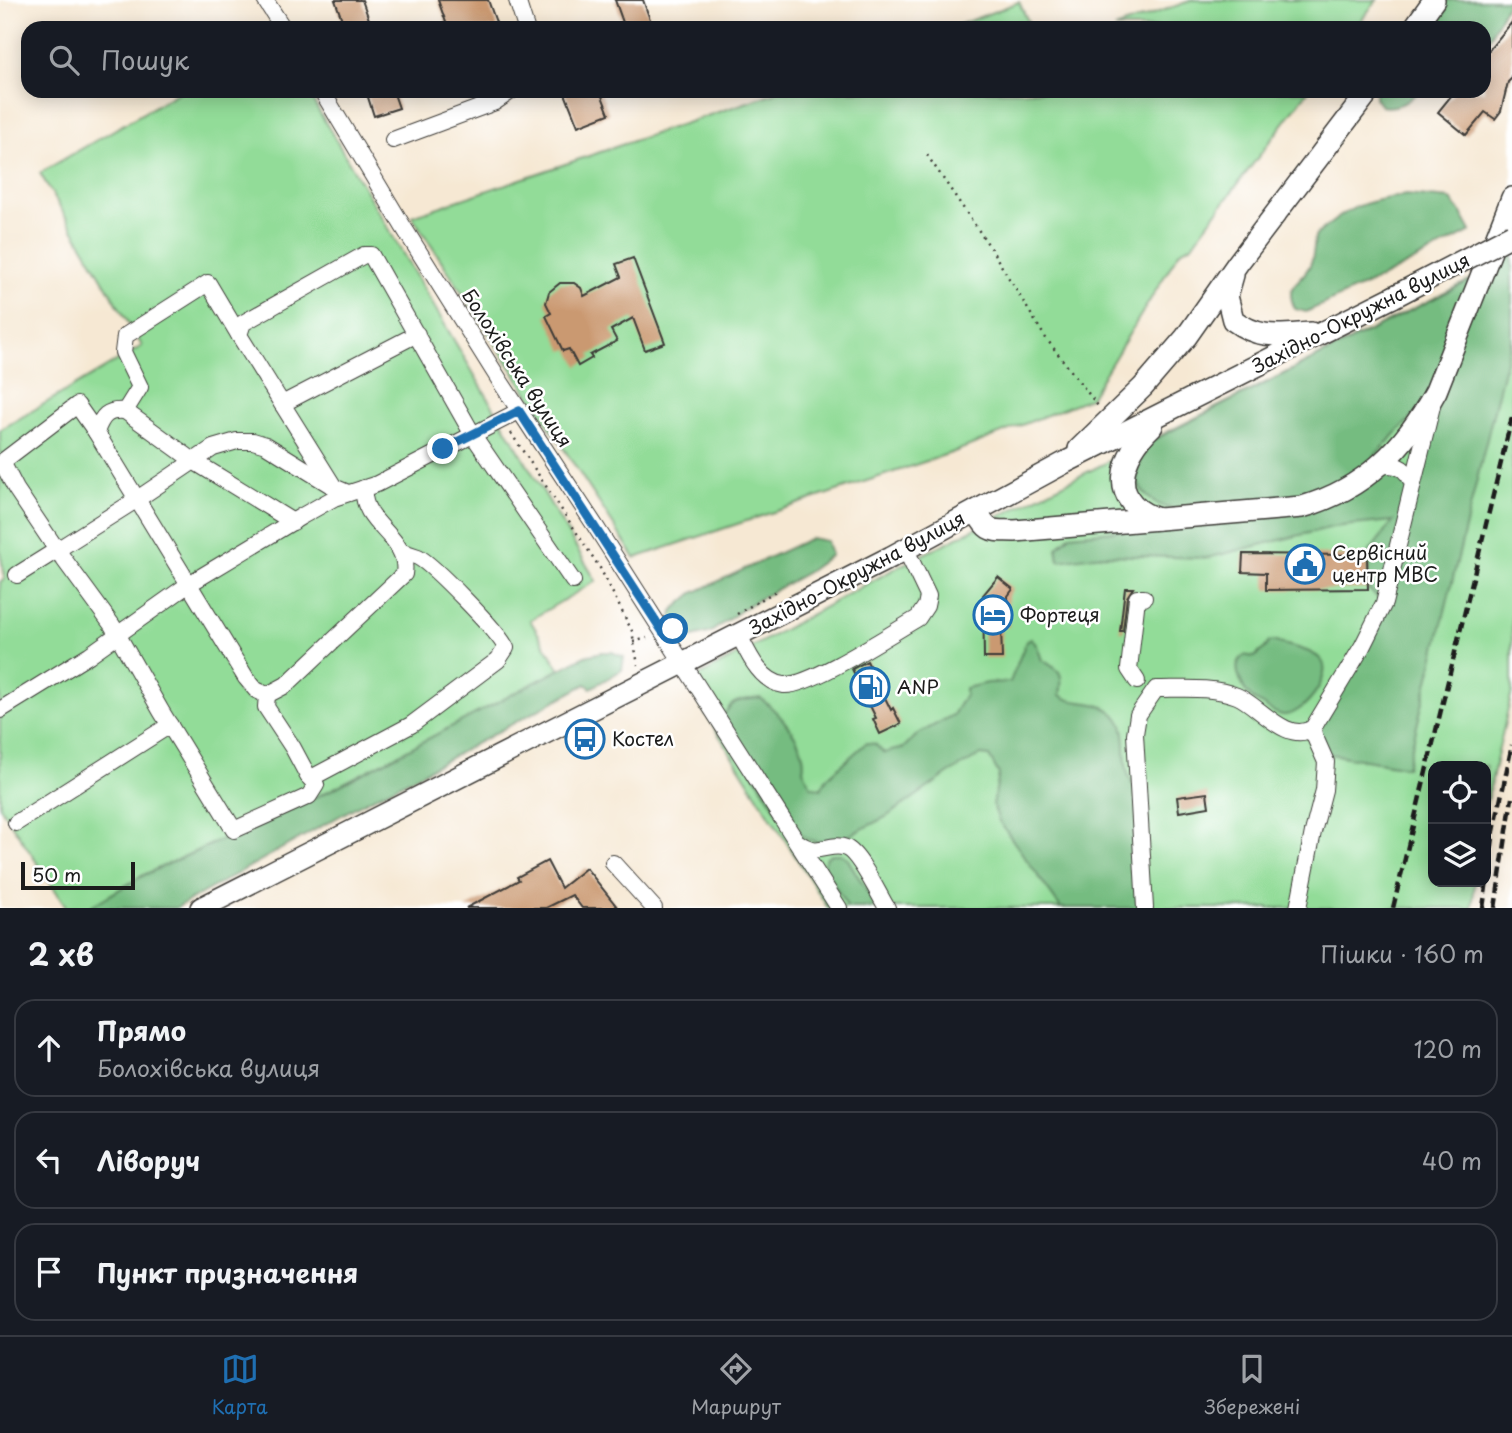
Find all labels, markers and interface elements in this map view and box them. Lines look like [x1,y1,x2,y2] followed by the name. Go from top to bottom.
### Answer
[21,21,1491,98] search box
[101,40,189,79] text: Пошук
[45,41,83,79] icon: search
[1247,245,1474,379] street label: Західно-Окружна вулиця
[456,283,580,452] street label: Болохівська вулиця
[427,433,458,464] route end
[744,503,969,641] street label: Західно-Окружна вулиця
[1332,538,1438,588] place label: Сервісний центр МВС
[1284,543,1326,585] public building icon: Сервісний центр МВС
[972,594,1014,636] hotel icon: Фортеця
[1020,600,1100,628] place label: Фортеця
[657,613,688,644] route start
[849,666,891,708] fuel station icon: ANP
[897,672,939,700] place label: ANP
[564,718,606,760] bus stop icon: Костел
[612,724,674,752] place label: Костел
[1428,761,1491,887] map controls
[1428,761,1491,824] button: locate
[1428,824,1491,887] button: layers
[21,859,135,891] scale bar
[32,860,81,888] text: 50 m
[28,931,94,976] text: 2 хв
[1321,936,1484,971] text: Пішки · 160 m
[97,1011,186,1050] text: Прямо
[30,1029,68,1067] icon: ahead
[1414,1031,1482,1066] text: 120 m
[97,1050,320,1085] text: Болохівська вулиця
[30,1141,68,1179] icon: left
[97,1141,200,1180] text: Ліворуч
[1422,1143,1482,1178] text: 40 m
[30,1253,68,1291] icon: arrive
[97,1253,358,1292] text: Пункт призначення
[212,1350,268,1420] tab: Карта
[691,1350,781,1420] tab: Маршрут
[1205,1350,1300,1420] tab: Збережені

